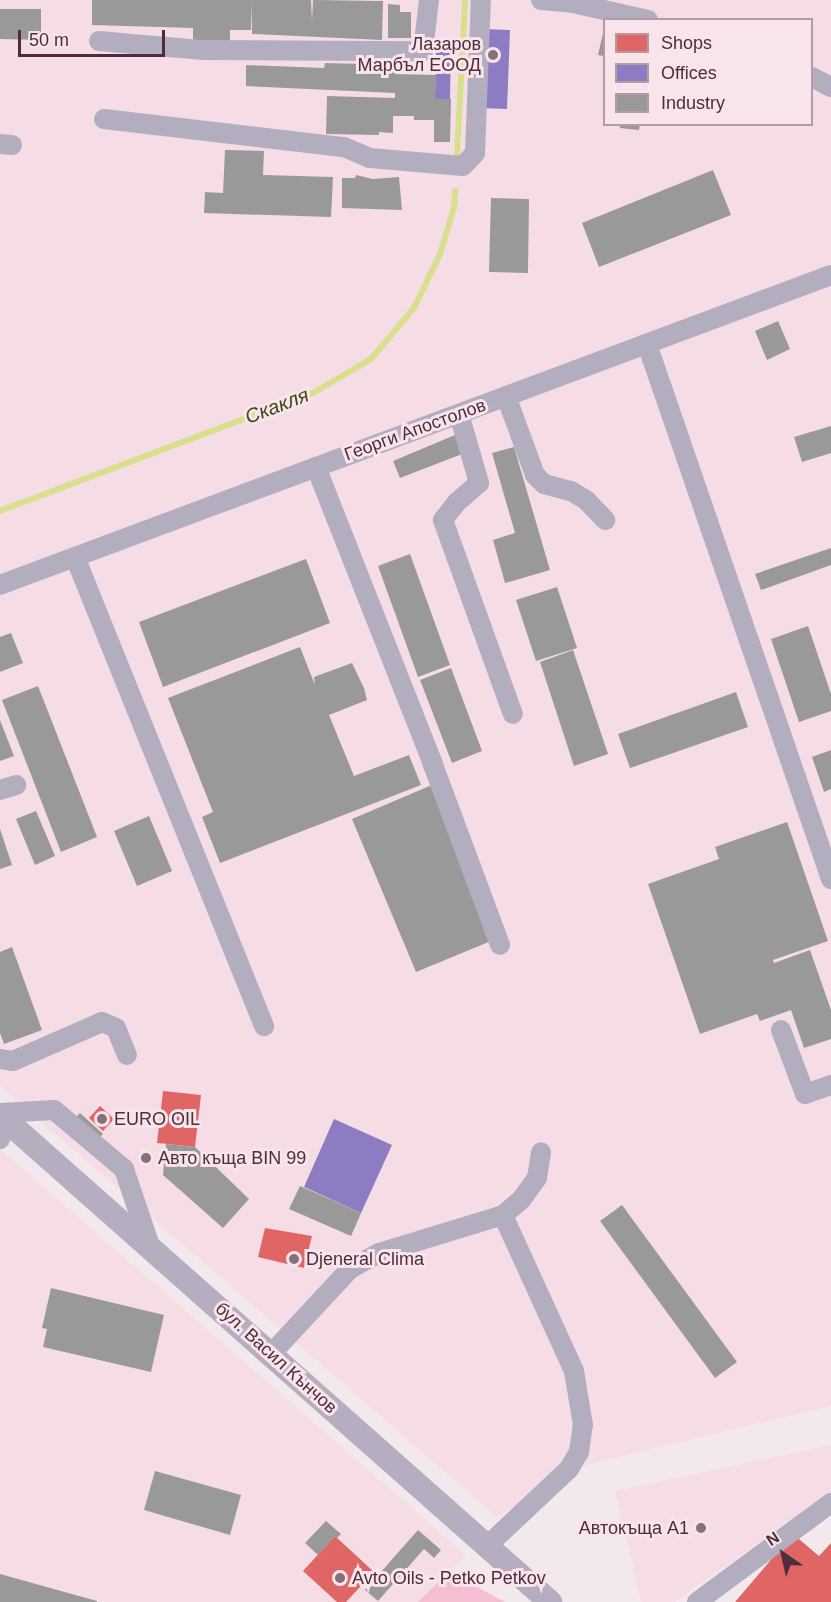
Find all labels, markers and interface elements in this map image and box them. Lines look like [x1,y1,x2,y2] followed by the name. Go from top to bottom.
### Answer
[21,18,168,56] scale bar
[603,18,813,126] legend
[29,30,69,50] text: 50 m
[661,33,712,53] text: Shops
[358,34,481,76] place label: Лазаров Марбъл ЕООД
[486,48,500,62] marker: Лазаров Марбъл ЕООД
[661,63,717,83] text: Offices
[661,93,725,113] text: Industry
[242,383,312,429] water label: Скакля
[341,394,489,466] street label: Георги Апостолов
[114,1108,200,1130] place label: EURO OIL
[95,1112,109,1126] marker: EURO OIL
[158,1147,306,1169] place label: Авто къща BIN 99
[139,1151,153,1165] marker: Авто къща BIN 99
[306,1248,424,1270] place label: Djeneral Clima
[287,1252,301,1266] marker: Djeneral Clima
[211,1298,341,1418] street label: бул. Васил Кънчов
[579,1517,689,1539] place label: Автокъща А1
[694,1521,708,1535] marker: Автокъща А1
[753,1524,813,1584] north arrow
[763,1528,782,1549] text: N
[352,1567,546,1589] place label: Avto Oils - Petko Petkov
[333,1571,347,1585] marker: Avto Oils - Petko Petkov

